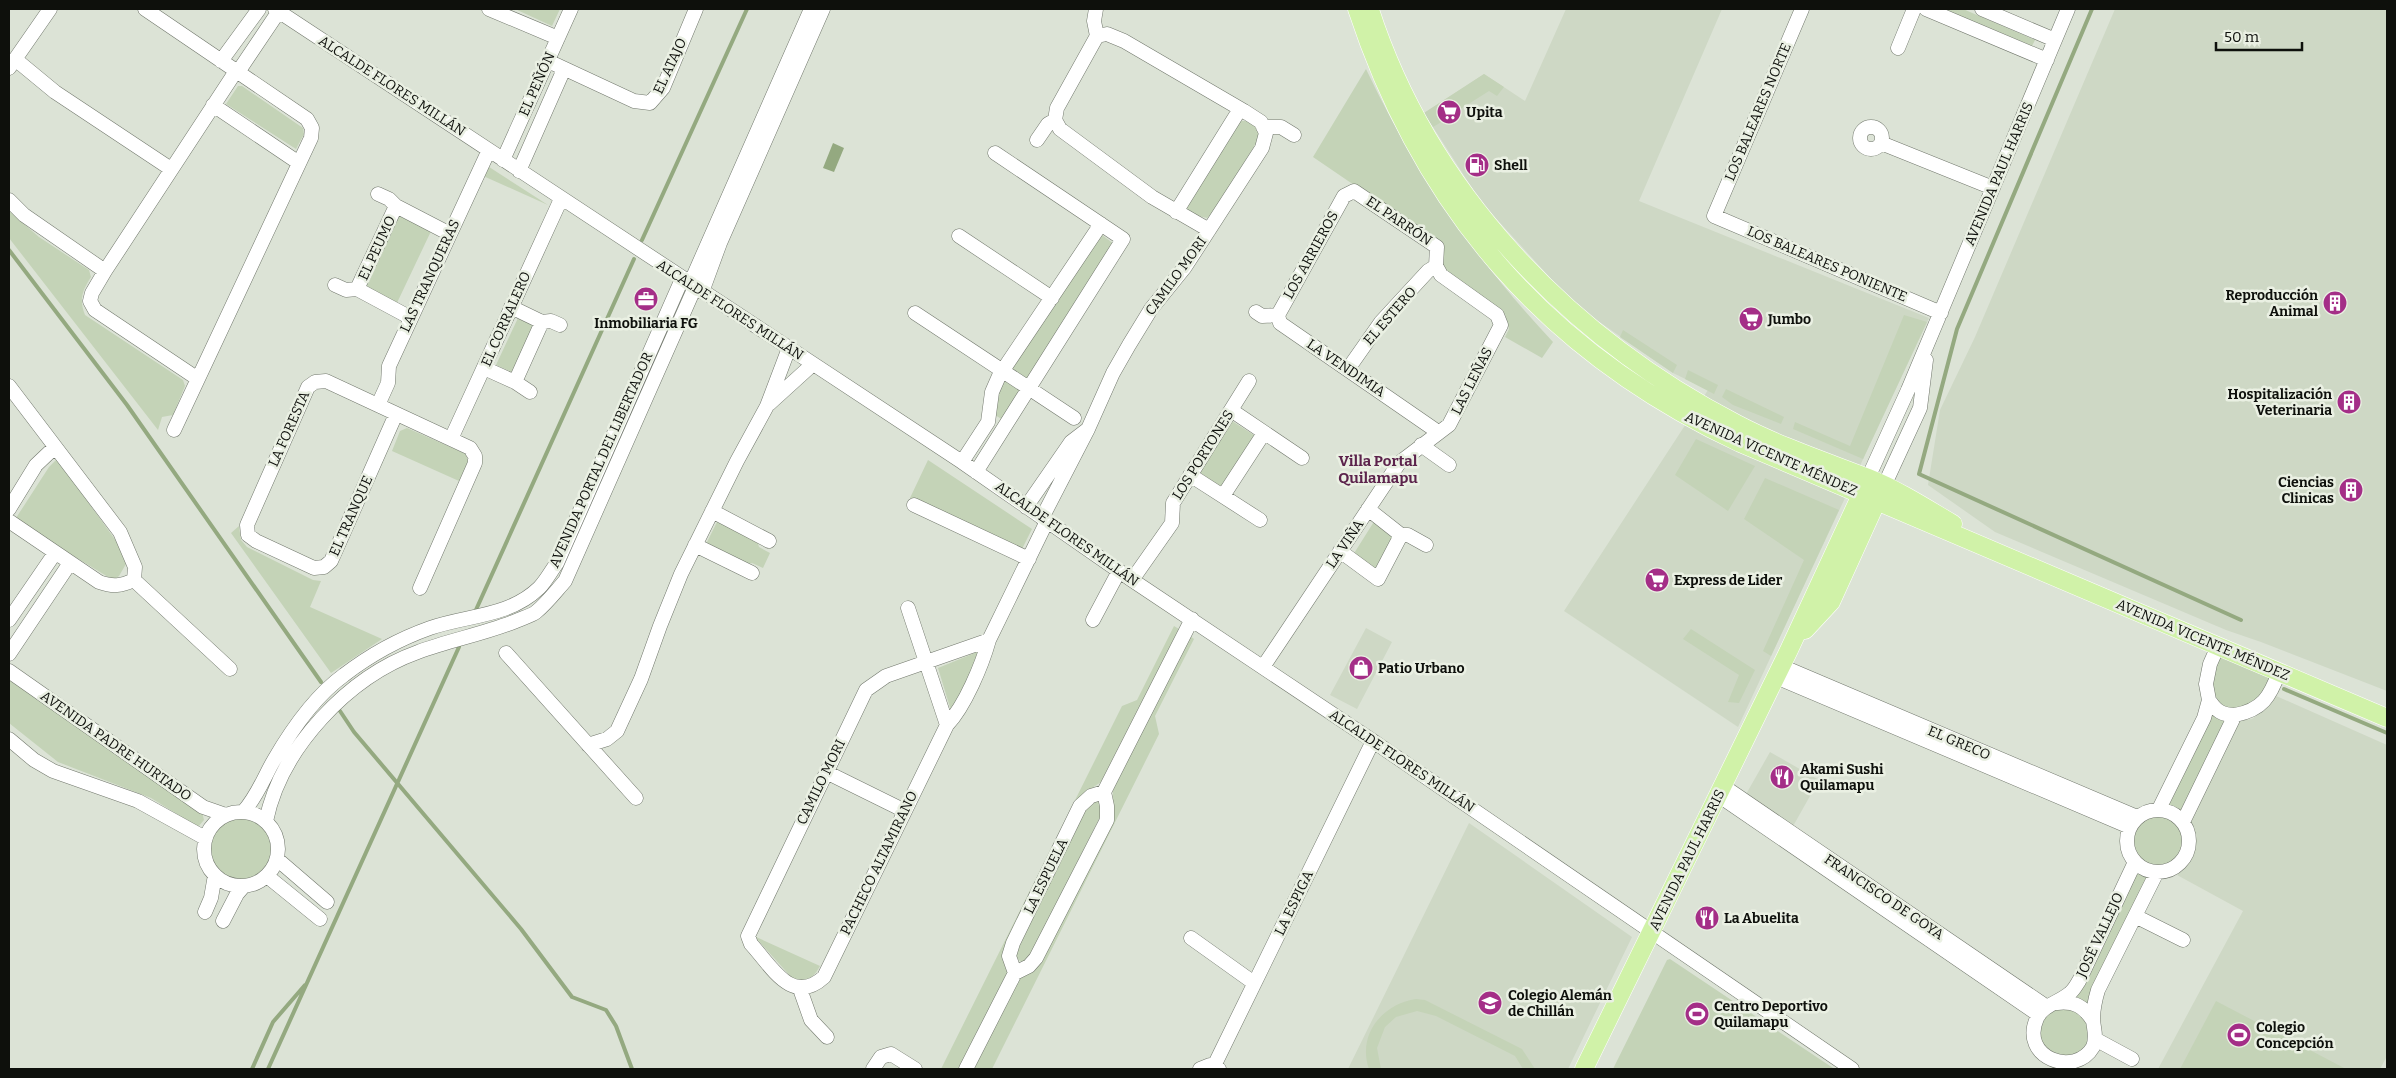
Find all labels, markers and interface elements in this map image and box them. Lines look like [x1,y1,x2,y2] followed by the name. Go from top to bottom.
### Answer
[2216,20,2302,52] scale bar
[2224,28,2260,46] text: 50 m
[315,31,469,140] street label: ALCALDE FLORES MILLÁN
[650,35,690,97] street label: EL ATAJO
[1721,40,1795,184] street label: LOS BALEARES NORTE
[514,49,559,119] street label: EL PEÑÓN
[1436,99,1462,125] supermarket icon: Upita
[1961,100,2037,248] street label: AVENIDA PAUL HARRIS
[1466,104,1503,121] place label: Upita
[1464,152,1490,178] fuel station icon: Shell
[1494,157,1528,174] place label: Shell
[1363,192,1436,249] street label: EL PARRÓN
[1280,208,1342,302] street label: LOS ARRIEROS
[355,213,399,283] street label: EL PEUMO
[396,217,464,335] street label: LAS TRANQUERAS
[1744,223,1910,305] street label: LOS BALEARES PONIENTE
[1142,233,1210,319] street label: CAMILO MORI
[653,255,807,364] street label: ALCALDE FLORES MILLÁN
[478,269,534,369] street label: EL CORRALERO
[1360,283,1420,349] street label: EL ESTERO
[633,286,659,312] office icon: Inmobiliaria FG
[2225,287,2319,320] place label: Reproducción Animal
[2322,290,2348,316] building icon: Reproducción Animal
[1738,306,1764,332] supermarket icon: Jumbo
[1767,311,1811,328] place label: Jumbo
[594,315,698,332] place label: Inmobiliaria FG
[1303,335,1389,401] street label: LA VENDIMIA
[1448,345,1496,417] street label: LAS LEÑAS
[546,350,656,570] street label: AVENIDA PORTAL DEL LIBERTADOR
[2228,386,2332,419] place label: Hospitalización Veterinaria
[265,388,313,469] street label: LA FORESTA
[2336,389,2362,415] building icon: Hospitalización Veterinaria
[1169,407,1237,503] street label: LOS PORTONES
[1682,407,1860,500] street label: AVENIDA VICENTE MÉNDEZ
[1338,452,1418,487] district label: Villa Portal Quilamapu
[326,473,376,559] street label: EL TRANQUE
[2278,474,2334,507] place label: Ciencias Clinicas
[992,477,1143,590] street label: ALCALDE FLORES MILLÁN
[2338,477,2364,503] building icon: Ciencias Clinicas
[1323,516,1368,572] street label: LA VIÑA
[1644,567,1670,593] supermarket icon: Express de Lider
[1674,572,1783,589] place label: Express de Lider
[2114,595,2293,684] street label: AVENIDA VICENTE MÉNDEZ
[1348,655,1374,681] shop icon: Patio Urbano
[1378,660,1465,677] place label: Patio Urbano
[37,687,195,805] street label: AVENIDA PADRE HURTADO
[1326,705,1478,816] street label: ALCALDE FLORES MILLÁN
[1925,722,1993,764] street label: EL GRECO
[793,736,849,827] street label: CAMILO MORI
[1800,761,1884,794] place label: Akami Sushi Quilamapu
[1769,764,1795,790] restaurant icon: Akami Sushi Quilamapu
[1645,787,1729,933] street label: AVENIDA PAUL HARRIS
[837,788,921,938] street label: PACHECO ALTAMIRANO
[1020,835,1072,916] street label: LA ESPUELA
[1821,851,1947,943] street label: FRANCISCO DE GOYA
[1271,868,1317,938] street label: LA ESPIGA
[2072,889,2127,981] street label: JOSÉ VALLEJO
[1694,905,1720,931] restaurant icon: La Abuelita
[1724,910,1799,927] place label: La Abuelita
[1508,987,1612,1020] place label: Colegio Alemán de Chillán
[1477,990,1503,1016] school or university icon: Colegio Alemán de Chillán
[1714,998,1828,1031] place label: Centro Deportivo Quilamapu
[1684,1001,1710,1027] sports icon: Centro Deportivo Quilamapu
[2256,1019,2333,1052] place label: Colegio Concepción
[2226,1022,2252,1048] sports icon: Colegio Concepción

